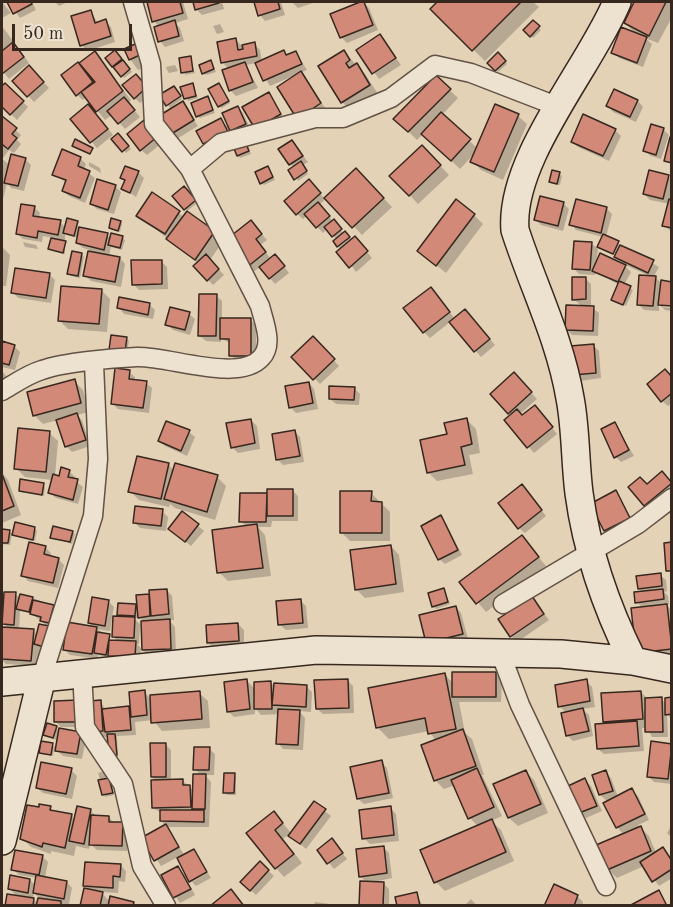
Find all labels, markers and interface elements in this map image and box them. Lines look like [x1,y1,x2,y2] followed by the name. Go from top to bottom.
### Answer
[15,12,135,50] scale bar
[23,25,63,43] text: 50 m

